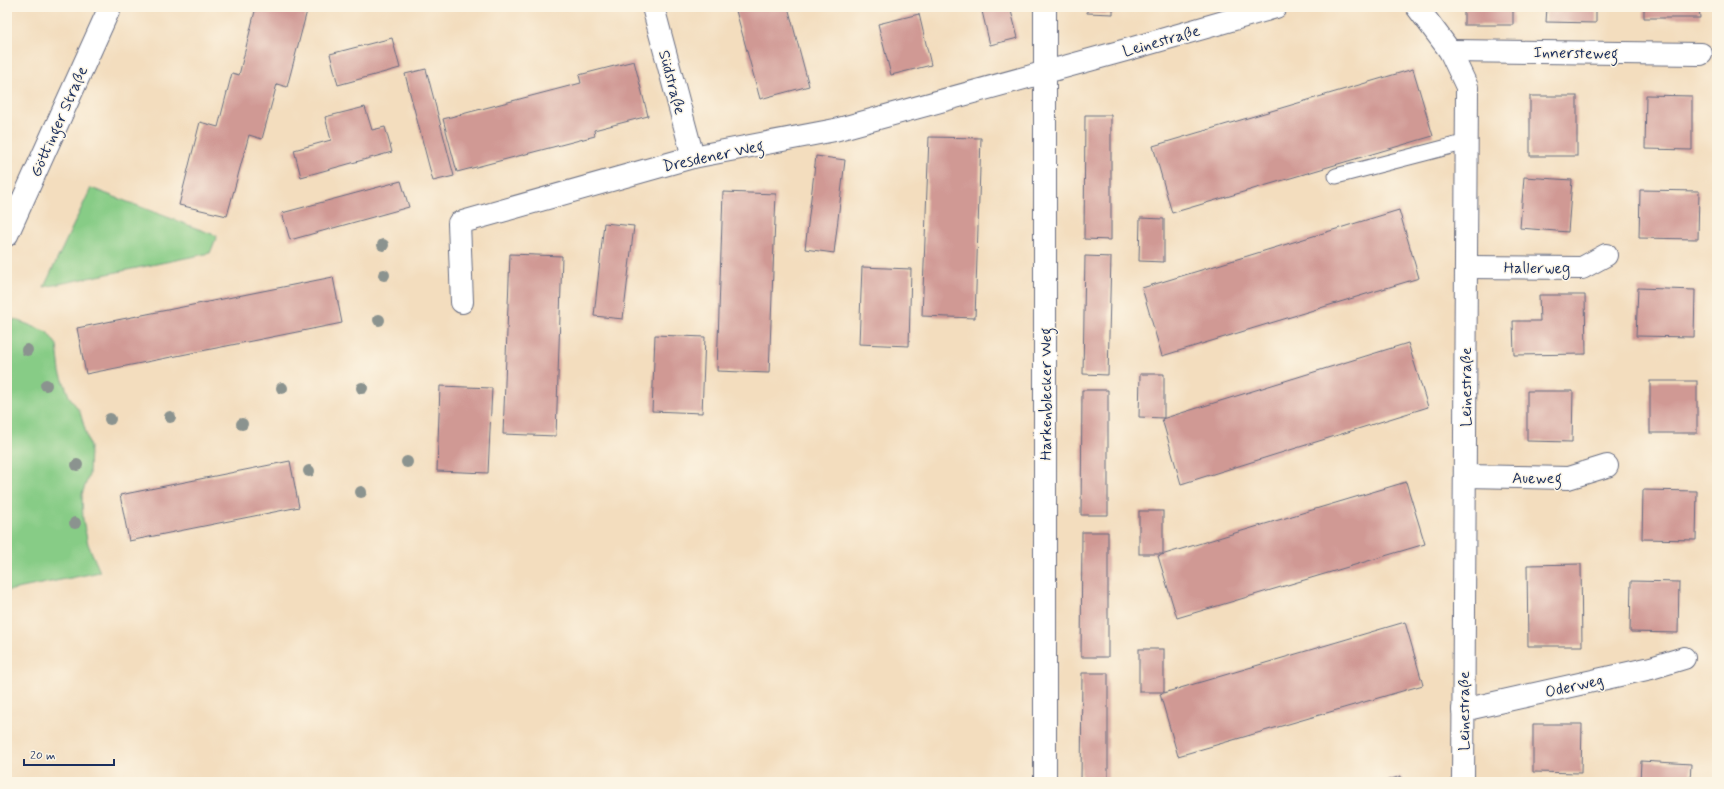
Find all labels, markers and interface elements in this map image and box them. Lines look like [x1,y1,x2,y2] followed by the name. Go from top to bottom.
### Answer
[1120,20,1203,62] street label: Leinestraße
[1533,42,1619,66] street label: Innersteweg
[653,48,690,117] street label: Südstraße
[26,63,94,181] street label: Göttinger Straße
[661,135,766,178] street label: Dresdener Weg
[1504,258,1570,280] street label: Hallerweg
[1036,327,1058,461] street label: Harkenblecker Weg
[1456,347,1477,427] street label: Leinestraße
[1512,468,1562,490] street label: Aueweg
[1543,670,1606,703] street label: Oderweg
[1454,671,1475,751] street label: Leinestraße
[24,741,114,767] scale bar
[30,748,56,764] text: 20 m

